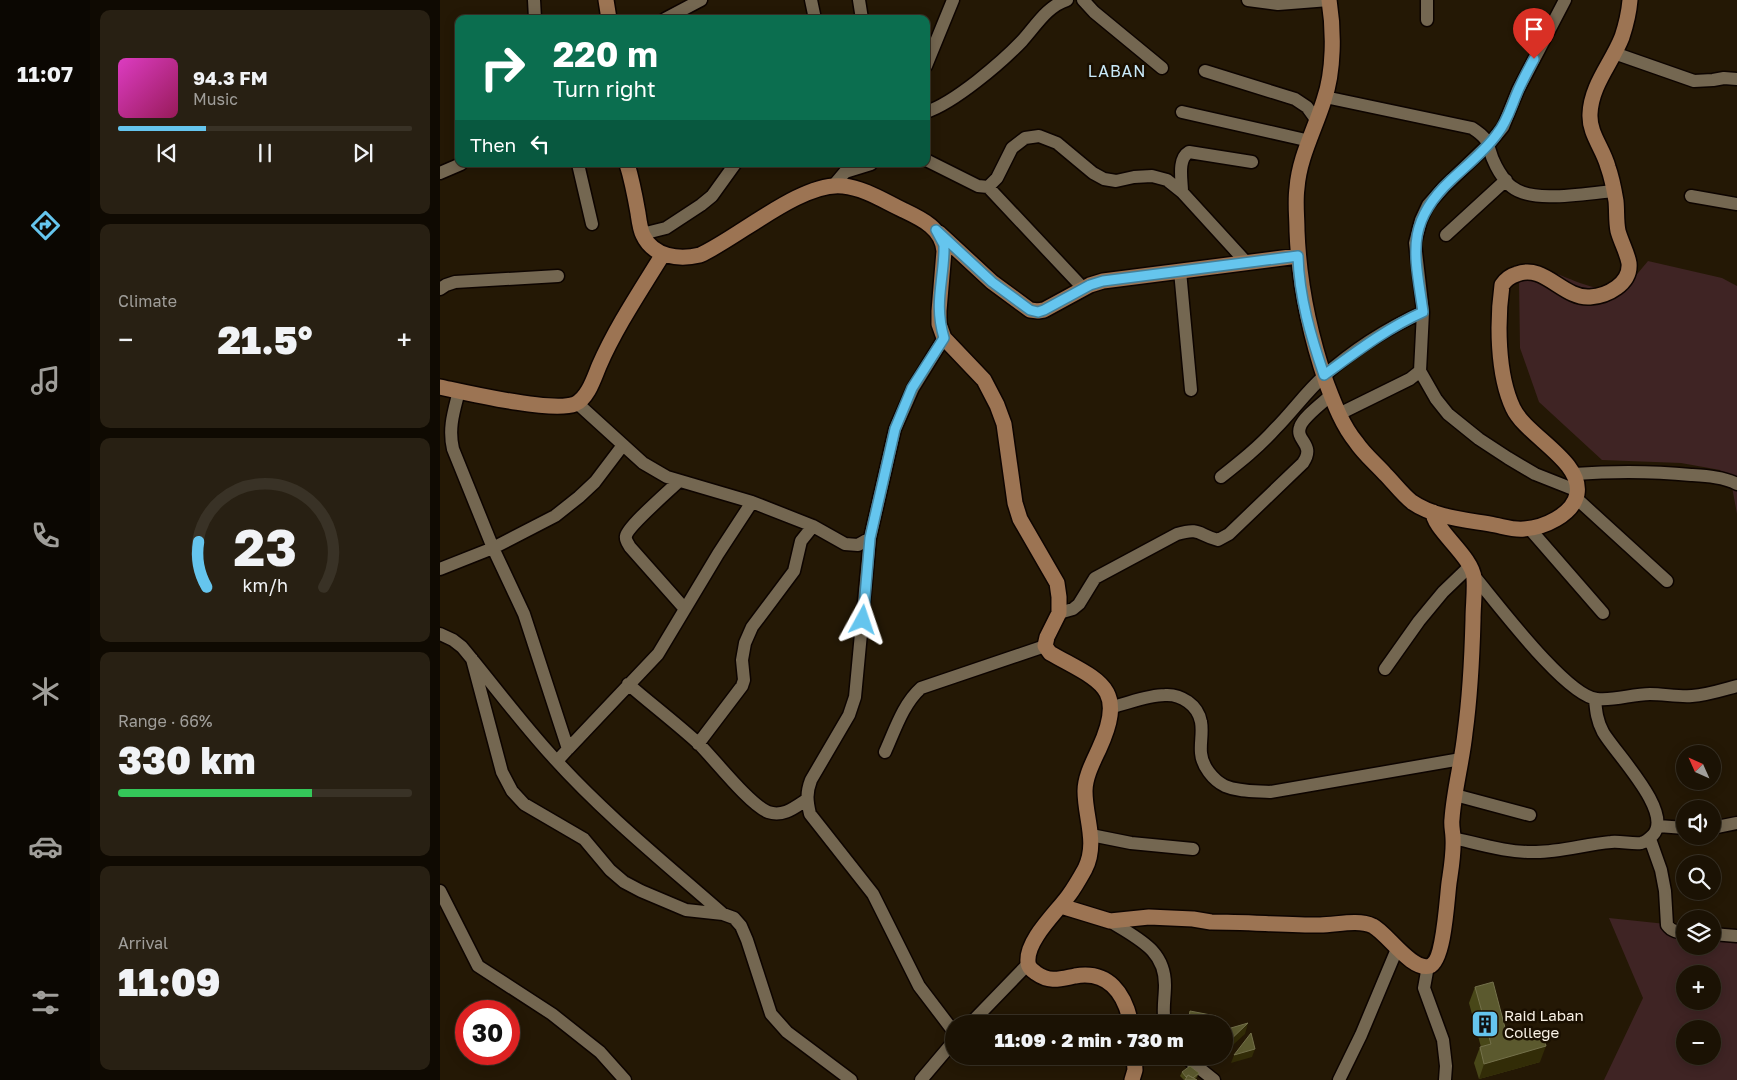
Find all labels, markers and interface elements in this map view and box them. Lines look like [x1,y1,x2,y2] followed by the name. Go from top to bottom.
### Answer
[1513,8,1555,59] pin
[1520,15,1548,43] icon: arrive
[553,33,658,75] text: 220 m
[470,35,535,100] icon: right
[17,60,73,87] text: 11:07
[1088,61,1146,81] district label: LABAN
[193,66,268,89] text: 94.3 FM
[553,75,656,102] text: Turn right
[193,89,238,109] text: Music
[526,130,554,158] icon: left
[470,133,516,156] text: Then
[153,139,181,167] icon: previous
[251,139,279,167] icon: pause
[349,139,377,167] icon: next
[28,208,63,243] icon: directions
[118,291,177,311] text: Climate
[218,317,312,362] text: 21.5°
[118,323,133,356] text: −
[397,323,412,356] text: +
[28,363,63,398] icon: music
[233,515,297,577] text: 23
[28,518,63,553] icon: phone
[242,574,288,596] text: km/h
[836,593,888,645] position arrow
[28,674,63,709] icon: climate
[118,711,212,731] text: Range · 66%
[118,737,256,782] text: 330 km
[1676,745,1721,790] north arrow
[1676,745,1721,1065] map controls
[1676,800,1721,845] button: sound
[28,829,63,864] icon: car
[1676,855,1721,900] button: search
[1676,910,1721,955] button: layers
[118,933,168,953] text: Arrival
[118,959,220,1004] text: 11:09
[1676,965,1721,1010] button: +
[28,985,63,1020] icon: filters
[455,1000,520,1065] speed limit sign: 30
[1504,1006,1584,1041] place label: Raid Laban College
[1470,1009,1500,1039] building icon: Raid Laban College
[1676,1020,1721,1065] button: −
[995,1028,1183,1051] text: 11:09 · 2 min · 730 m

